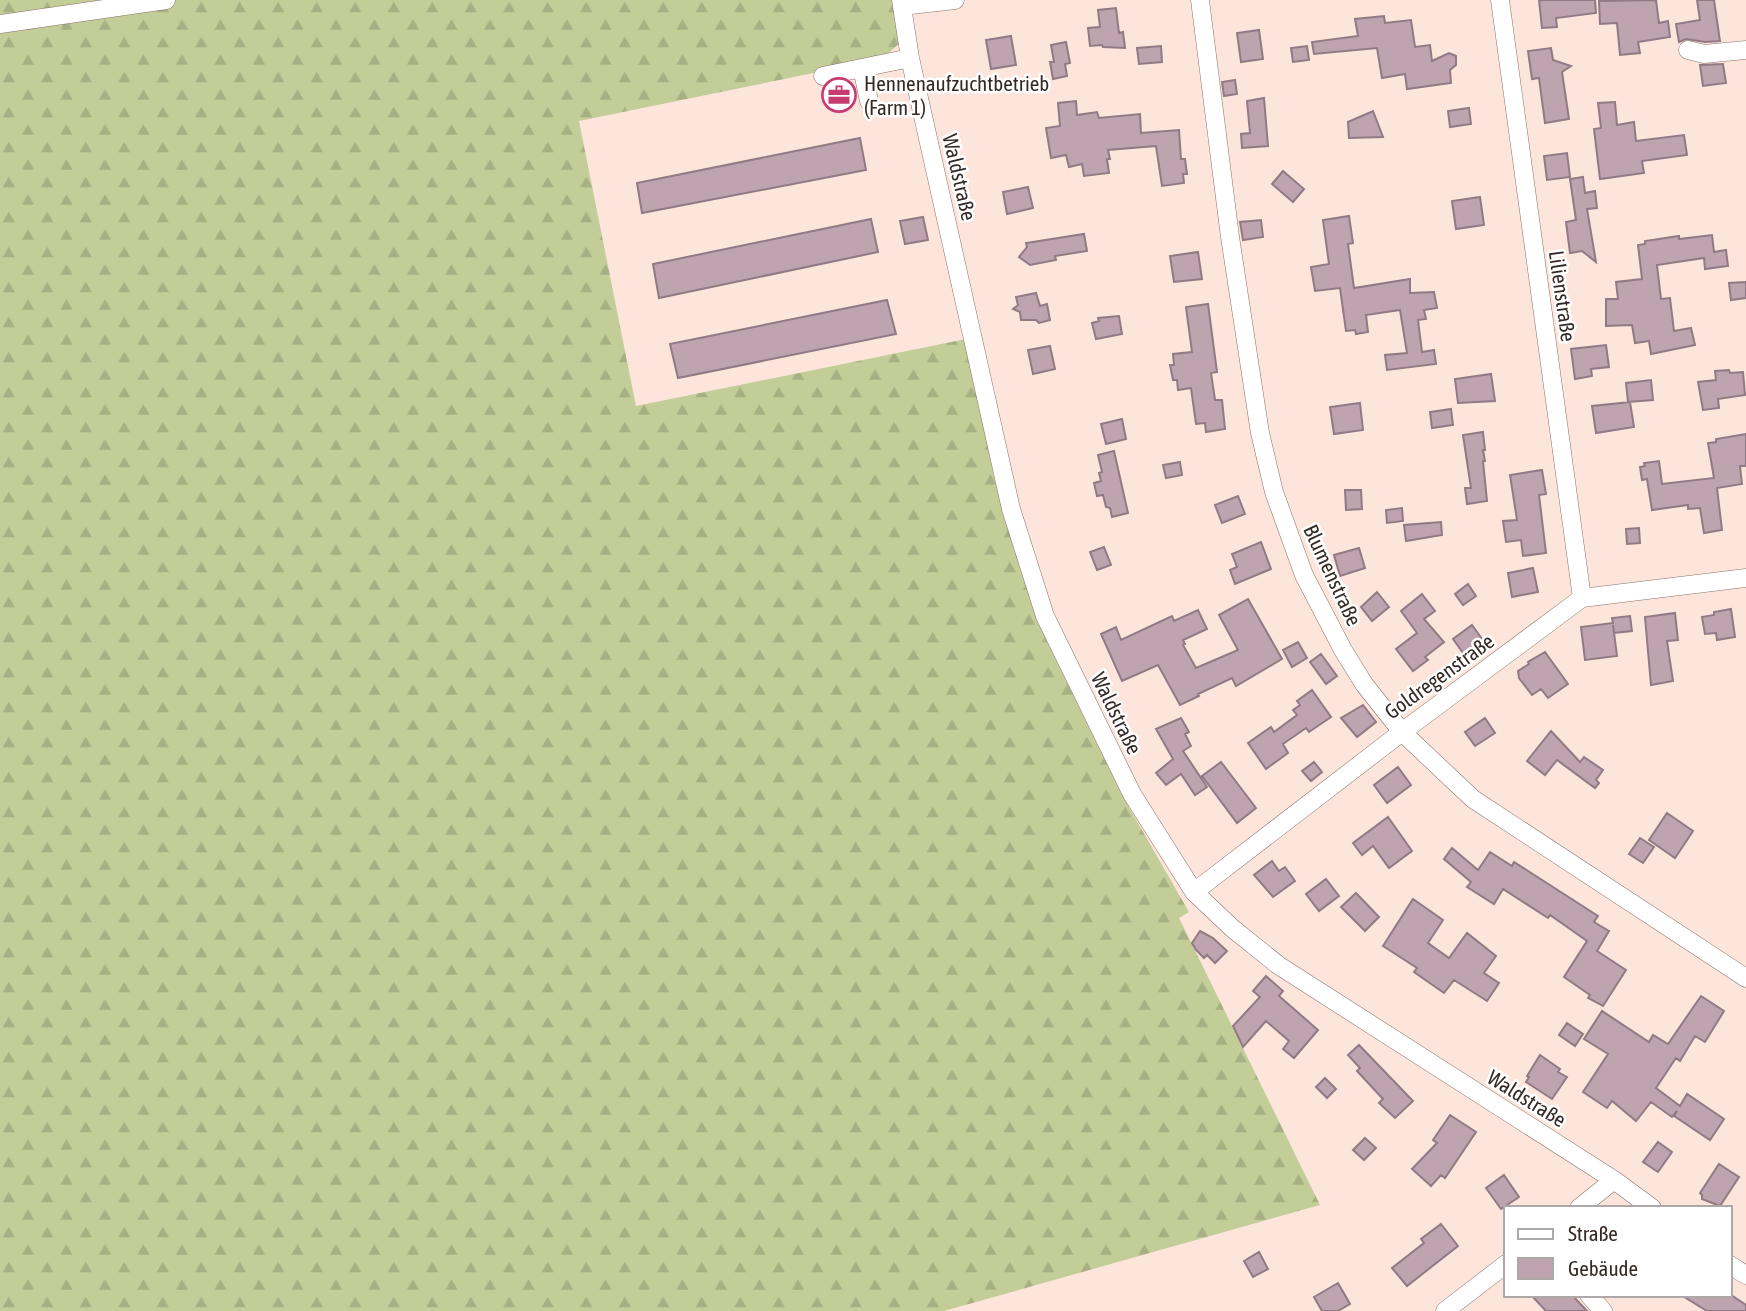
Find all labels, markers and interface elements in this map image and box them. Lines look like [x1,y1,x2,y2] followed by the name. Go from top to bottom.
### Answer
[864,71,1049,119] place label: Hennenaufzuchtbetrieb (Farm 1)
[820,76,858,114] office icon: Hennenaufzuchtbetrieb (Farm 1)
[938,131,982,223] street label: Waldstraße
[1545,249,1581,343] street label: Lilienstraße
[1299,521,1367,629] street label: Blumenstraße
[1380,628,1498,724] street label: Goldregenstraße
[1087,668,1147,758] street label: Waldstraße
[1483,1064,1571,1132] street label: Waldstraße
[1504,1206,1732,1297] legend
[1568,1221,1618,1245] text: Straße
[1568,1256,1638,1280] text: Gebäude

